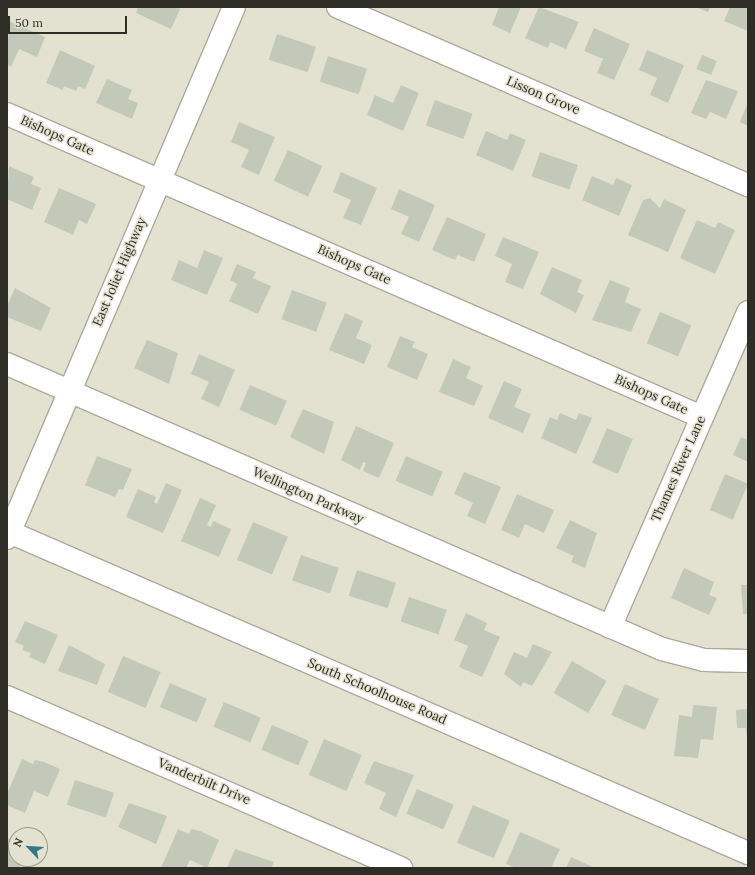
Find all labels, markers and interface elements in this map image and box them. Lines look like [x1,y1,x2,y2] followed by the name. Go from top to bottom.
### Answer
[10,8,129,34] scale bar
[15,15,43,30] text: 50 m
[504,73,582,119] street label: Lisson Grove
[18,113,96,159] street label: Bishops Gate
[90,215,150,329] street label: East Joliet Highway
[315,242,393,288] street label: Bishops Gate
[612,372,690,418] street label: Bishops Gate
[649,413,709,525] street label: Thames River Lane
[250,464,366,528] street label: Wellington Parkway
[305,656,449,728] street label: South Schoolhouse Road
[155,756,253,808] street label: Vanderbilt Drive
[8,827,48,867] north arrow
[10,836,26,849] text: N

